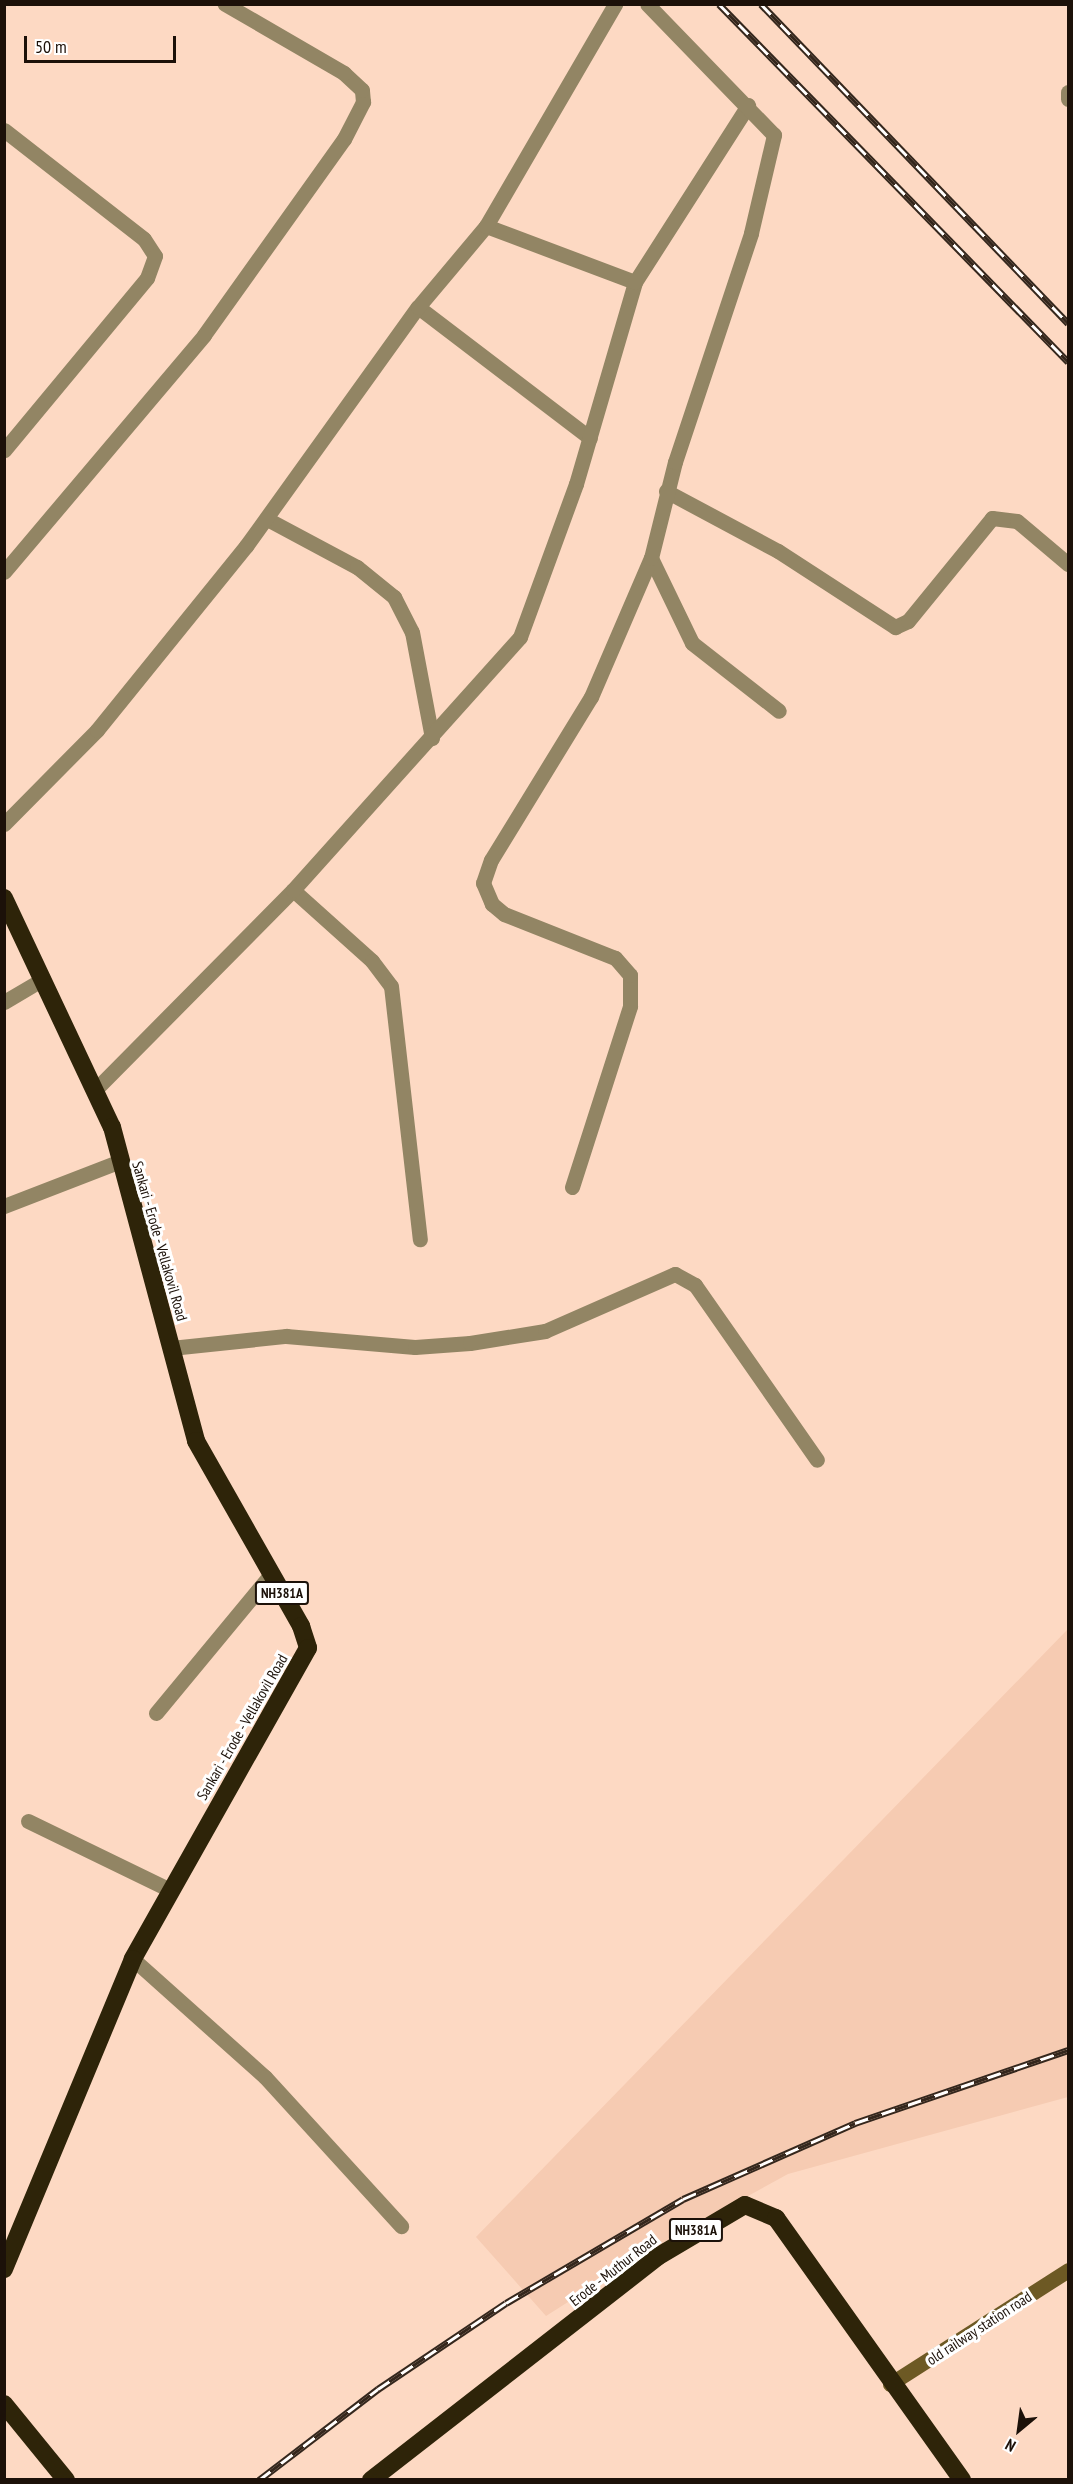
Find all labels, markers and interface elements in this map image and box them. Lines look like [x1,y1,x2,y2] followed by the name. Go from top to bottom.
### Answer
[27,24,178,62] scale bar
[35,35,67,58] text: 50 m
[128,1158,192,1324] street label: Sankari - Erode - Vellakovil Road
[254,1582,310,1604] road number: NH381A
[192,1650,292,1804] street label: Sankari - Erode - Vellakovil Road
[668,2219,724,2241] road number: NH381A
[565,2230,661,2310] street label: Erode - Muthur Road
[923,2287,1035,2369] street label: old railway station road
[989,2400,1049,2460] north arrow
[1002,2435,1019,2457] text: N

